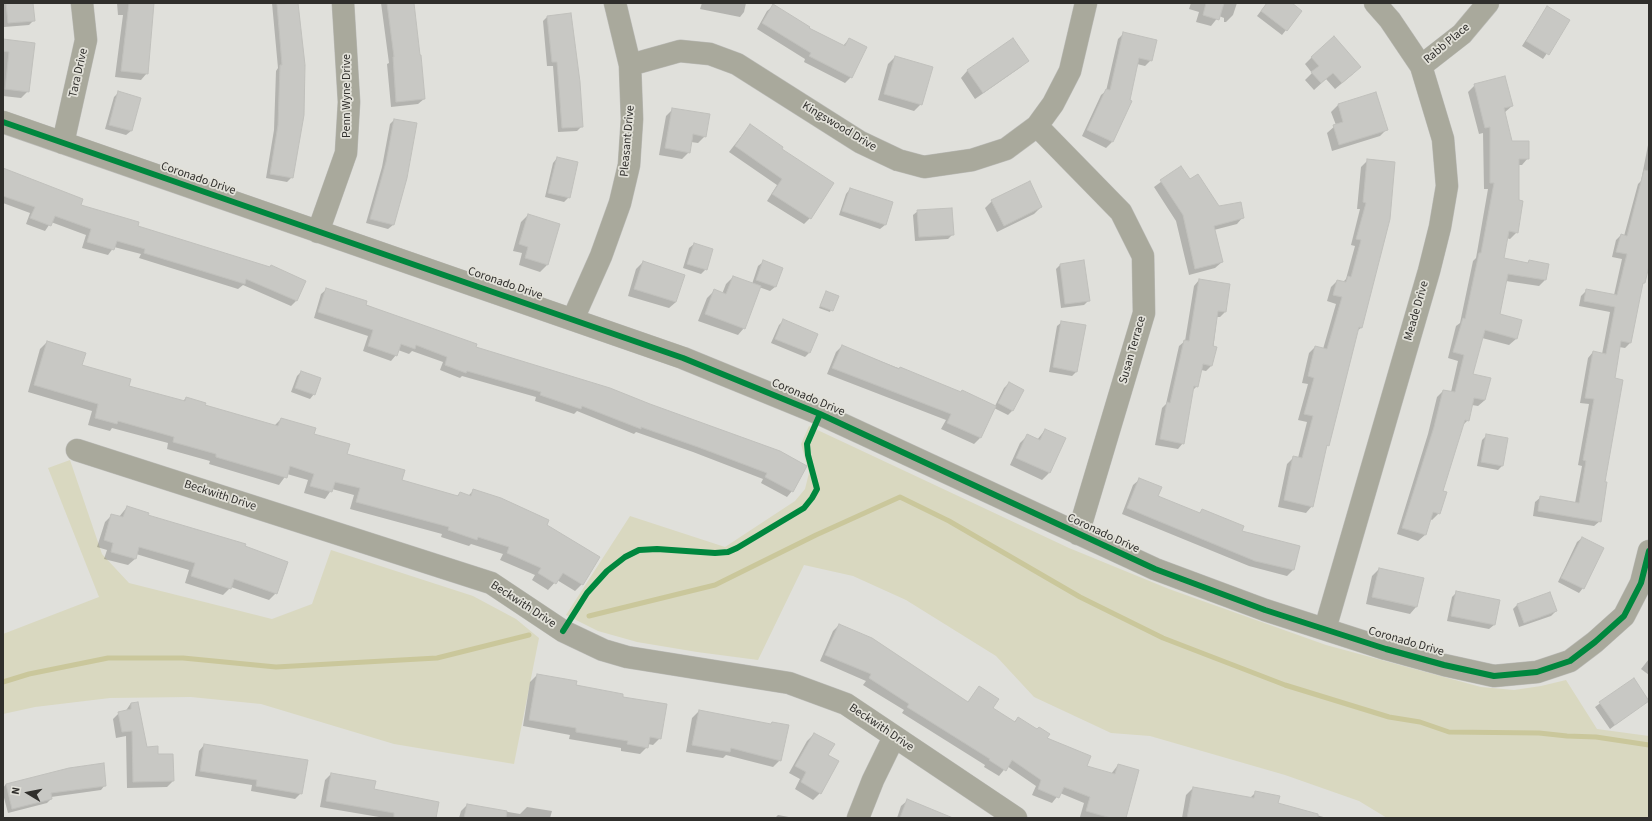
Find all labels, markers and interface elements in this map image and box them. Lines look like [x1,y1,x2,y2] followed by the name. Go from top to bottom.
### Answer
[1421,21,1473,67] street label: Rabb Place
[66,47,92,99] street label: Tara Drive
[340,54,354,138] street label: Penn Wyne Drive
[799,99,879,155] street label: Kingswood Drive
[618,105,638,177] street label: Pleasant Drive
[159,159,237,199] street label: Coronado Drive
[466,264,544,304] street label: Coronado Drive
[1402,279,1432,343] street label: Meade Drive
[1116,314,1150,386] street label: Susan Terrace
[769,376,847,420] street label: Coronado Drive
[182,478,258,514] street label: Beckwith Drive
[1065,511,1141,557] street label: Coronado Drive
[488,579,558,631] street label: Beckwith Drive
[1366,624,1446,660] street label: Coronado Drive
[846,701,916,755] street label: Beckwith Drive
[8,773,48,813] north arrow
[8,786,24,796] text: N

